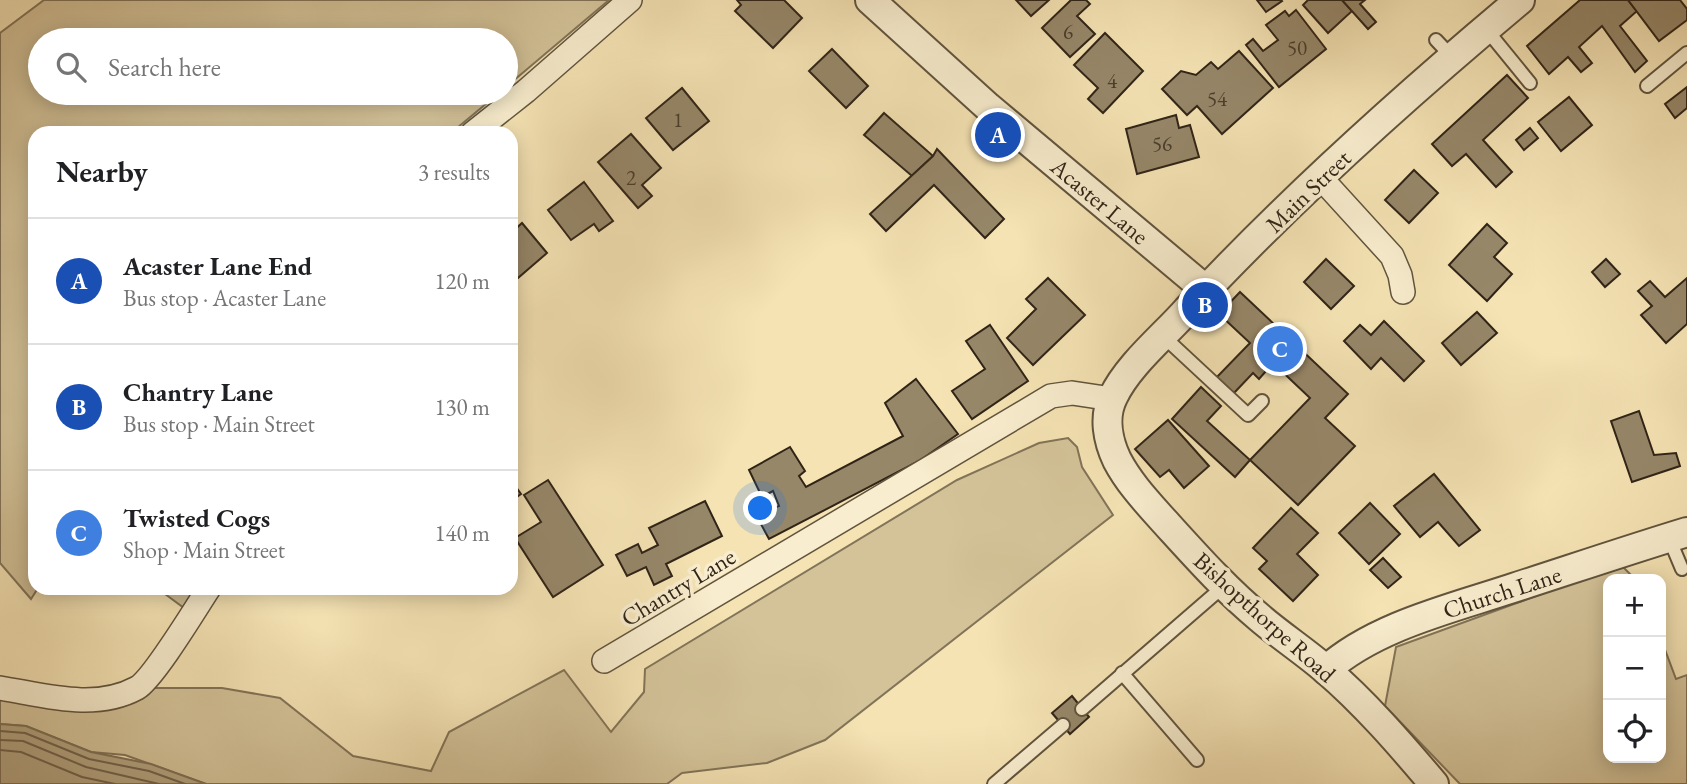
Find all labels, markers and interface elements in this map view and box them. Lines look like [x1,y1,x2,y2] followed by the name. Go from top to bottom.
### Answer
[1063,18,1073,45] house number: 6
[28,28,518,105] search box
[1287,34,1307,61] house number: 50
[52,48,90,86] icon: search
[108,50,221,84] text: Search here
[1107,67,1118,94] house number: 4
[1207,85,1228,112] house number: 54
[673,106,683,133] house number: 1
[975,109,1021,161] pin: A
[1152,130,1172,157] house number: 56
[1259,142,1358,239] street label: Main Street
[1044,150,1155,251] street label: Acaster Lane
[56,152,148,191] text: Nearby
[418,157,490,187] text: 3 results
[626,164,636,191] house number: 2
[123,249,312,283] text: Acaster Lane End
[71,266,87,296] text: A
[434,266,490,296] text: 120 m
[1182,279,1228,331] pin: B
[123,283,326,313] text: Bus stop · Acaster Lane
[1257,323,1303,375] pin: C
[123,375,273,409] text: Chantry Lane
[72,392,86,422] text: B
[434,392,490,422] text: 130 m
[123,409,315,439] text: Bus stop · Main Street
[743,491,777,525] your location
[123,501,270,535] text: Twisted Cogs
[71,518,87,548] text: C
[434,518,490,548] text: 140 m
[123,535,285,565] text: Shop · Main Street
[615,541,741,633] street label: Chantry Lane
[1187,545,1343,690] street label: Bishopthorpe Road
[1439,558,1565,626] street label: Church Lane
[1603,574,1666,763] map controls
[1603,574,1666,637] button: +
[1603,637,1666,700] button: −
[1603,700,1666,763] button: locate

